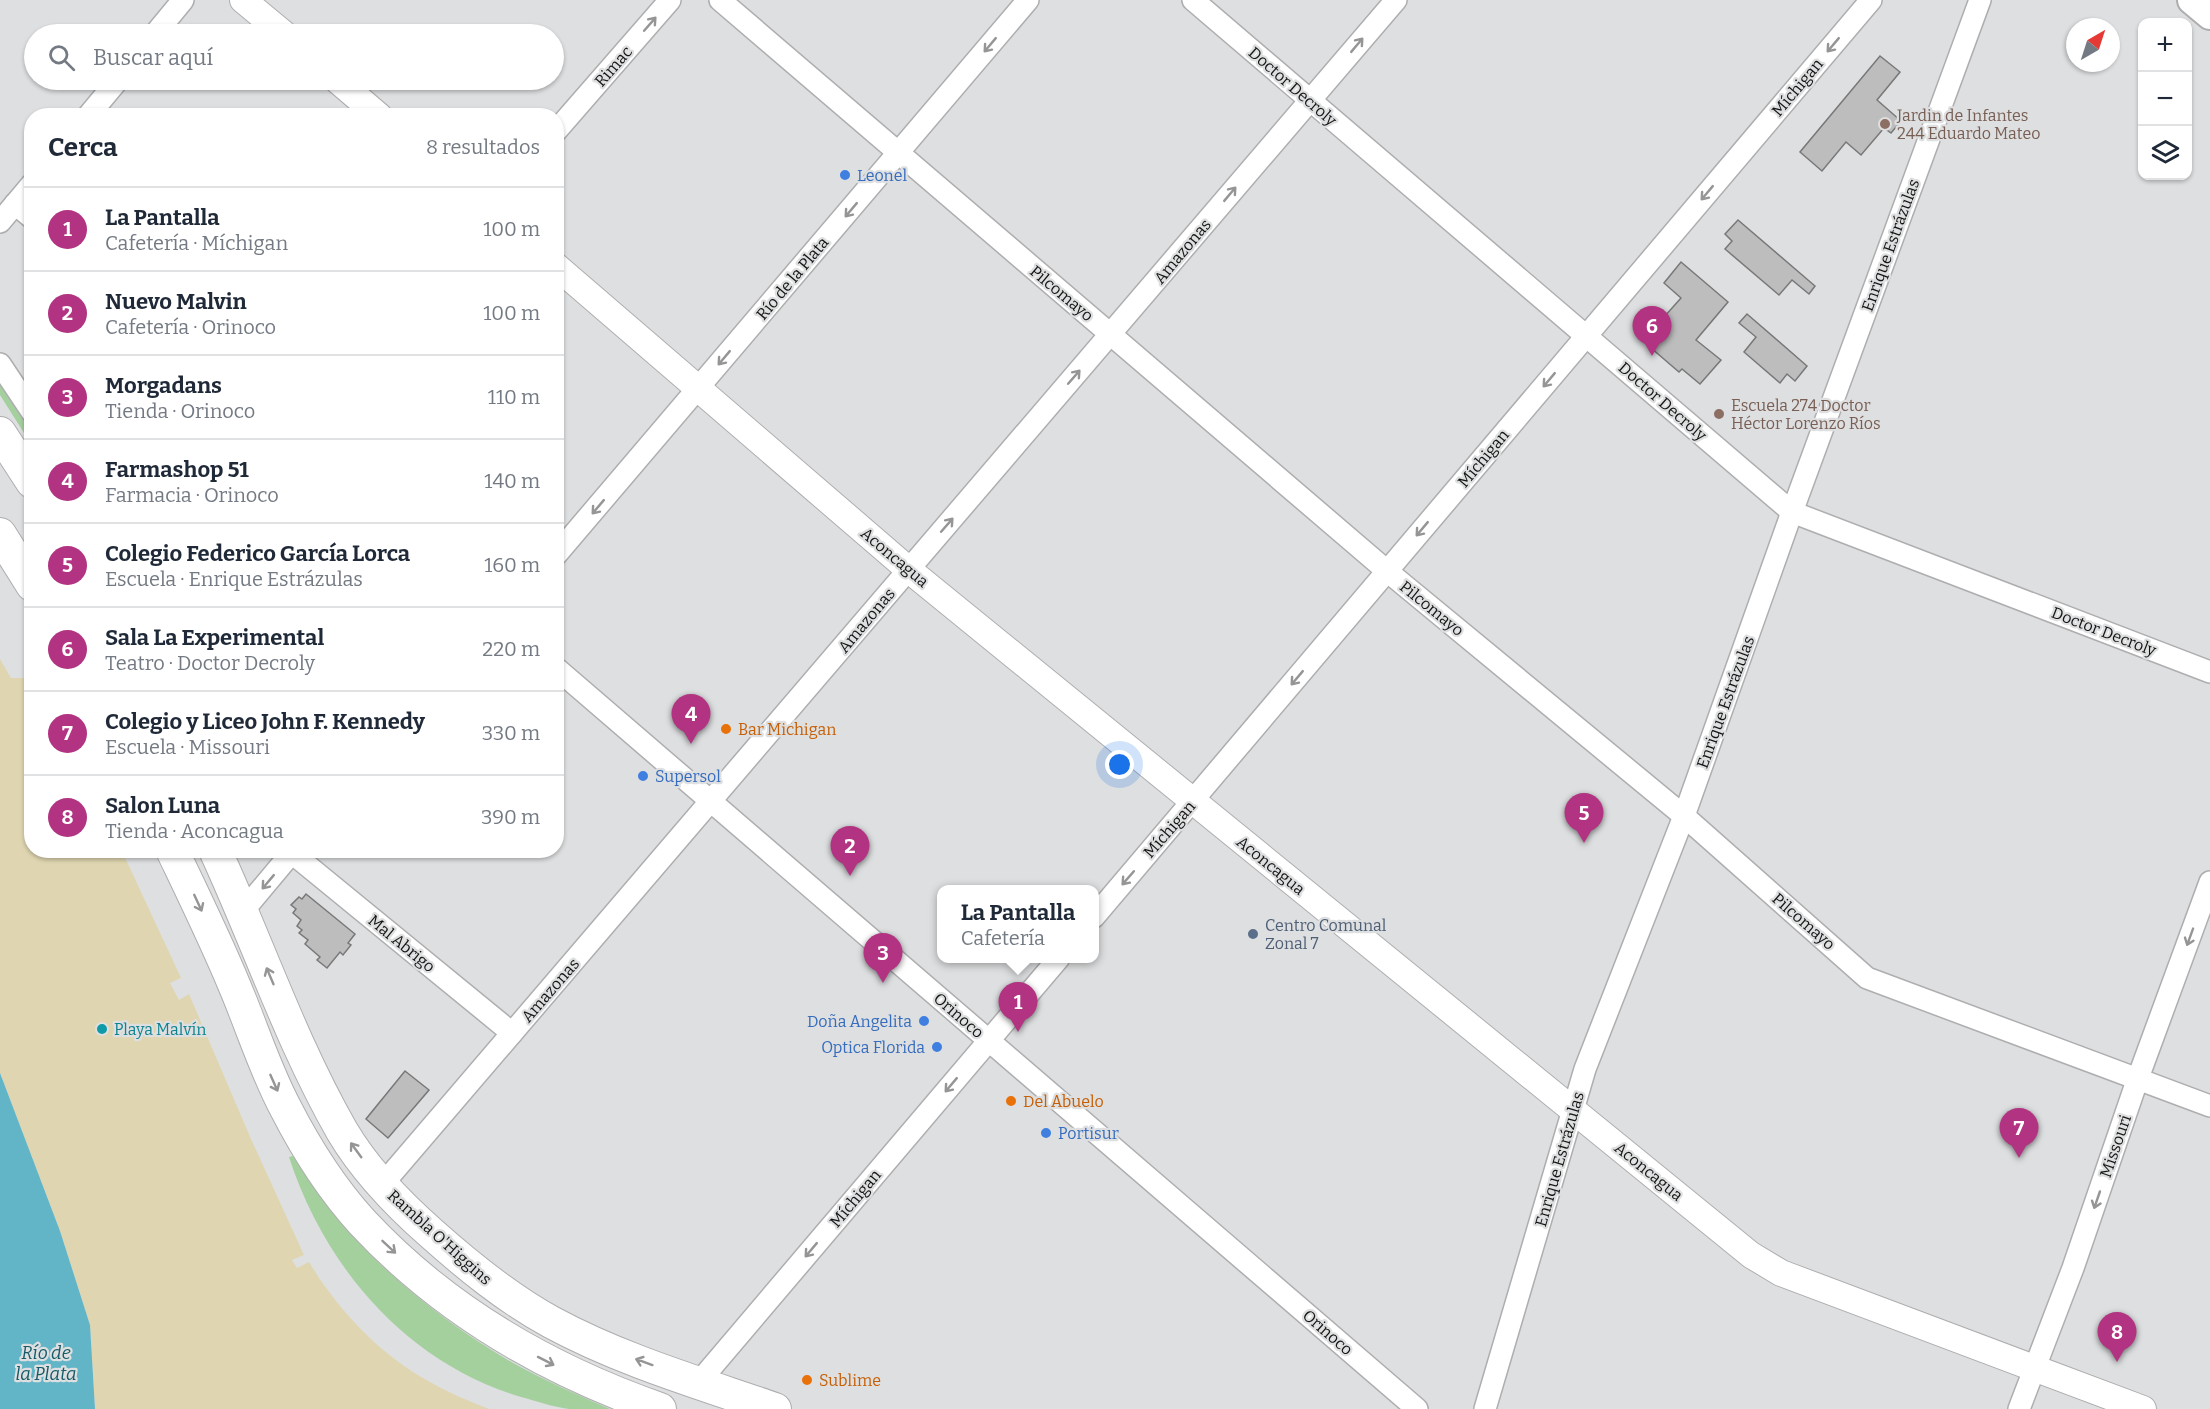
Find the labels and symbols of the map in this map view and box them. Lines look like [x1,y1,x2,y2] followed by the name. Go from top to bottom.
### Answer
[642,16,656,32] one-way arrow
[2066,18,2120,72] north arrow
[983,37,997,52] one-way arrow
[1827,37,1840,53] one-way arrow
[1350,38,1364,53] one-way arrow
[591,42,636,90] street label: Rimac
[1245,43,1341,130] street label: Doctor Decroly
[1768,55,1827,120] street label: Míchigan
[1896,106,2040,143] place label: Jardin de Infantes 244 Eduardo Mateo
[1878,117,1892,131] marker: Jardin de Infantes 244 Eduardo Mateo
[857,166,907,185] place label: Leonel
[838,168,852,182] marker: Leonel
[1858,176,1923,314] street label: Enrique Estrázulas
[1700,185,1714,200] one-way arrow
[1224,186,1237,202] one-way arrow
[844,202,857,218] one-way arrow
[1150,215,1215,287] street label: Amazonas
[752,233,833,324] street label: Río de la Plata
[1026,261,1097,325] street label: Pilcomayo
[1632,306,1672,356] pin: 6
[717,350,731,365] one-way arrow
[1615,358,1711,445] street label: Doctor Decroly
[1067,369,1080,385] one-way arrow
[1542,372,1555,388] one-way arrow
[1731,396,1881,433] place label: Escuela 274 Doctor Héctor Lorenzo Ríos
[1712,407,1726,421] marker: Escuela 274 Doctor Héctor Lorenzo Ríos
[1454,426,1513,491] street label: Míchigan
[591,499,605,514] one-way arrow
[940,518,954,533] one-way arrow
[1416,521,1429,537] one-way arrow
[857,524,933,591] street label: Aconcagua
[1396,577,1467,640] street label: Pilcomayo
[834,584,899,656] street label: Amazonas
[2049,603,2159,660] street label: Doctor Decroly
[1693,633,1758,771] street label: Enrique Estrázulas
[1290,670,1304,685] one-way arrow
[672,694,710,744] pin: 4
[738,720,836,739] place label: Bar Michigan
[719,722,733,736] marker: Bar Michigan
[1105,750,1134,779] your location
[655,767,721,786] place label: Supersol
[636,769,650,783] marker: Supersol
[1564,794,1604,843] pin: 5
[1139,797,1199,862] street label: Míchigan
[830,826,870,876] pin: 2
[1233,832,1309,899] street label: Aconcagua
[1121,870,1135,885] one-way arrow
[261,874,275,889] one-way arrow
[1768,889,1839,954] street label: Pilcomayo
[192,894,204,912] one-way arrow
[364,911,439,976] street label: Mal Abrigo
[1265,916,1387,953] place label: Centro Comunal Zonal 7
[1246,927,1260,941] marker: Centro Comunal Zonal 7
[2183,927,2194,946] one-way arrow
[864,934,902,983] pin: 3
[517,954,583,1026] street label: Amazonas
[264,967,275,986] one-way arrow
[998,982,1038,1032] pin: 1
[930,989,987,1042] street label: Orinoco
[807,1012,912,1031] place label: Doña Angelita
[917,1014,931,1028] marker: Doña Angelita
[114,1020,206,1039] place label: Playa Malvín
[95,1022,109,1036] marker: Playa Malvín
[821,1038,925,1057] place label: Optica Florida
[930,1040,944,1054] marker: Optica Florida
[269,1073,280,1091] one-way arrow
[944,1077,957,1093] one-way arrow
[1531,1089,1588,1229] street label: Enrique Estrázulas
[1023,1092,1104,1111] place label: Del Abuelo
[1004,1094,1018,1108] marker: Del Abuelo
[2000,1108,2038,1158] pin: 7
[2096,1112,2135,1180] street label: Missouri
[1058,1124,1119,1143] place label: Portisur
[1039,1126,1053,1140] marker: Portisur
[1611,1138,1687,1205] street label: Aconcagua
[350,1143,363,1159] one-way arrow
[826,1166,885,1231] street label: Míchigan
[384,1186,495,1289] street label: Rambla O'Higgins
[2090,1190,2101,1209] one-way arrow
[381,1240,396,1254] one-way arrow
[804,1242,818,1257] one-way arrow
[1299,1306,1356,1359] street label: Orinoco
[2098,1312,2136,1362] pin: 8
[15,1342,77,1385] water label: Río de la Plata
[537,1355,555,1367] one-way arrow
[635,1356,654,1367] one-way arrow
[819,1371,881,1390] place label: Sublime
[800,1373,814,1387] marker: Sublime

